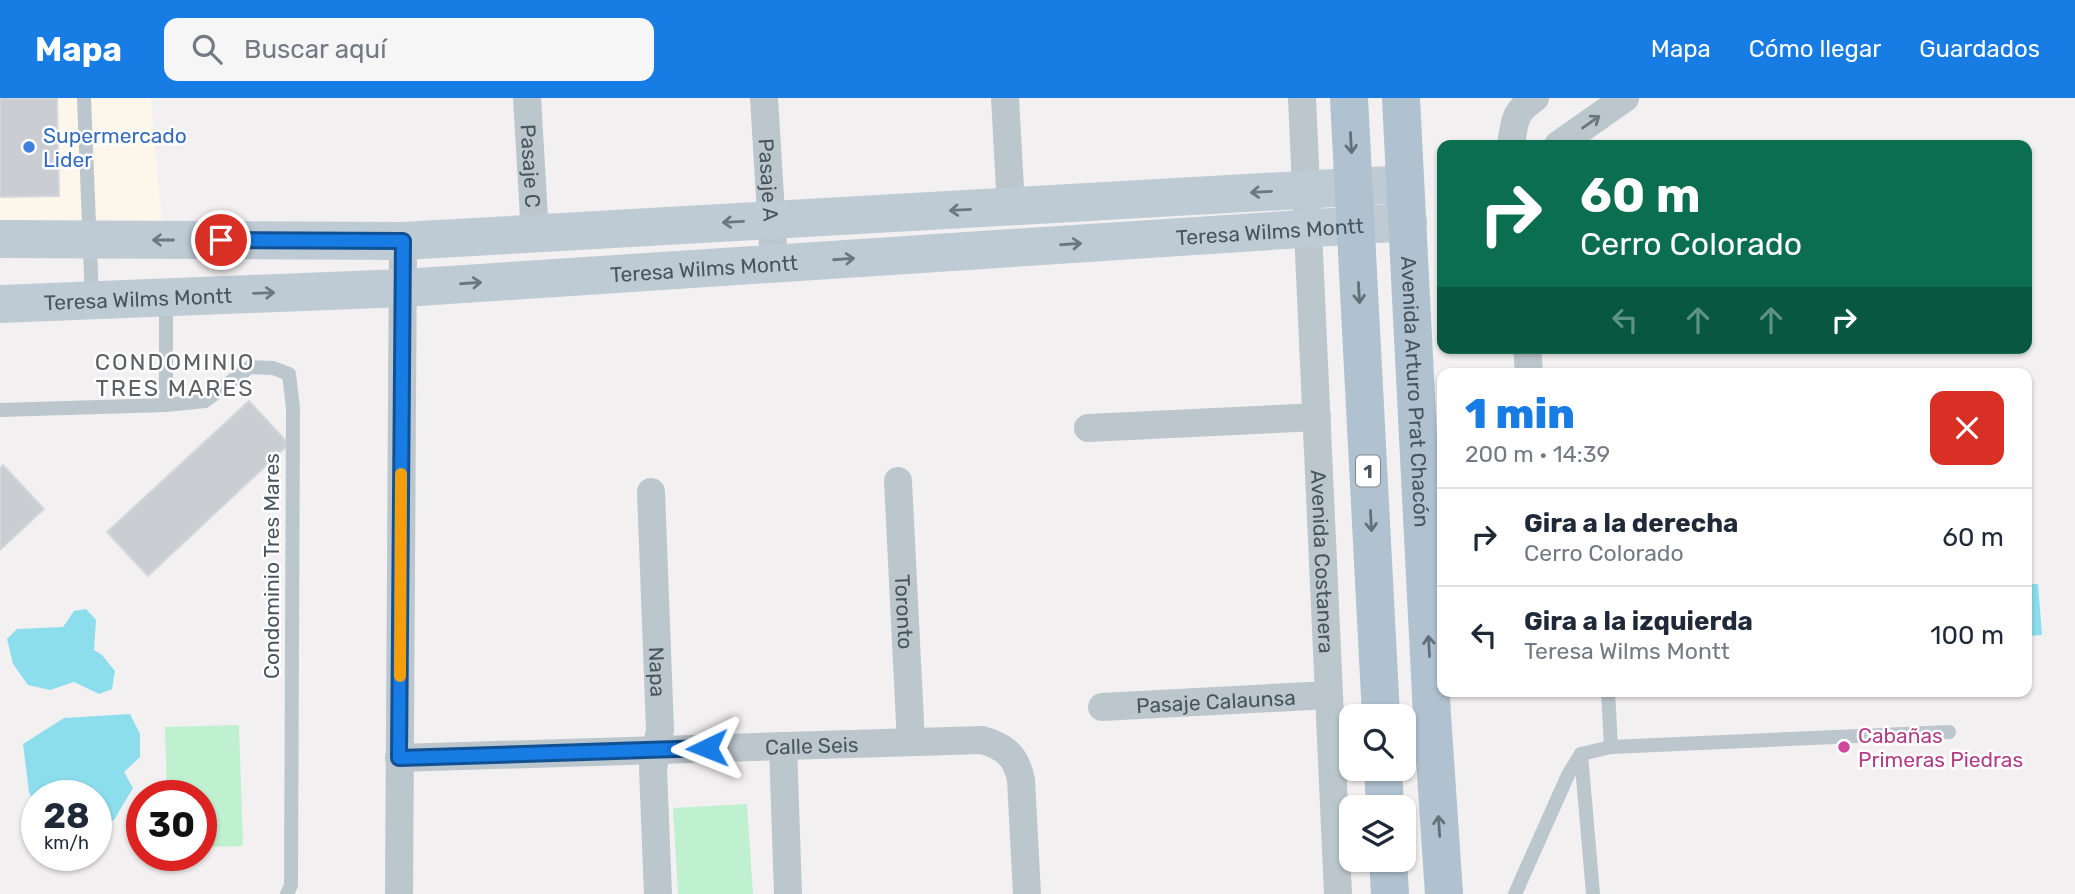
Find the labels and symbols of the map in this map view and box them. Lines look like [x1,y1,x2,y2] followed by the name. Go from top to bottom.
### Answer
[1581,115,1600,129] one-way arrow
[43,123,187,172] place label: Supermercado Lider
[516,123,546,208] street label: Pasaje C
[1345,131,1358,153] one-way arrow
[754,138,784,222] street label: Pasaje A
[21,139,37,155] marker: Supermercado Lider
[1250,186,1272,199] one-way arrow
[949,203,972,216] one-way arrow
[191,210,251,270] pin
[1175,212,1364,250] street label: Teresa Wilms Montt
[722,216,745,229] one-way arrow
[152,233,175,246] one-way arrow
[1060,237,1083,250] one-way arrow
[609,250,799,287] street label: Teresa Wilms Montt
[833,252,855,265] one-way arrow
[1396,255,1435,528] street label: Avenida Arturo Prat Chacón
[459,277,482,290] one-way arrow
[44,282,232,315] street label: Teresa Wilms Montt
[1352,282,1365,305] one-way arrow
[252,287,275,300] one-way arrow
[95,348,255,402] district label: CONDOMINIO TRES MARES
[259,453,284,679] street label: Condominio Tres Mares
[1356,456,1380,486] road number: 1
[1306,469,1340,654] street label: Avenida Costanera
[1364,509,1377,532] one-way arrow
[890,574,919,650] street label: Toronto
[1422,635,1435,658] one-way arrow
[644,646,671,697] street label: Napa
[1135,684,1296,718] street label: Pasaje Calaunsa
[670,711,744,785] position arrow
[1858,723,2023,772] place label: Cabañas Primeras Piedras
[765,731,859,759] street label: Calle Seis
[1836,739,1852,755] marker: Cabañas Primeras Piedras
[126,780,217,871] speed limit sign: 30
[1432,815,1445,838] one-way arrow

